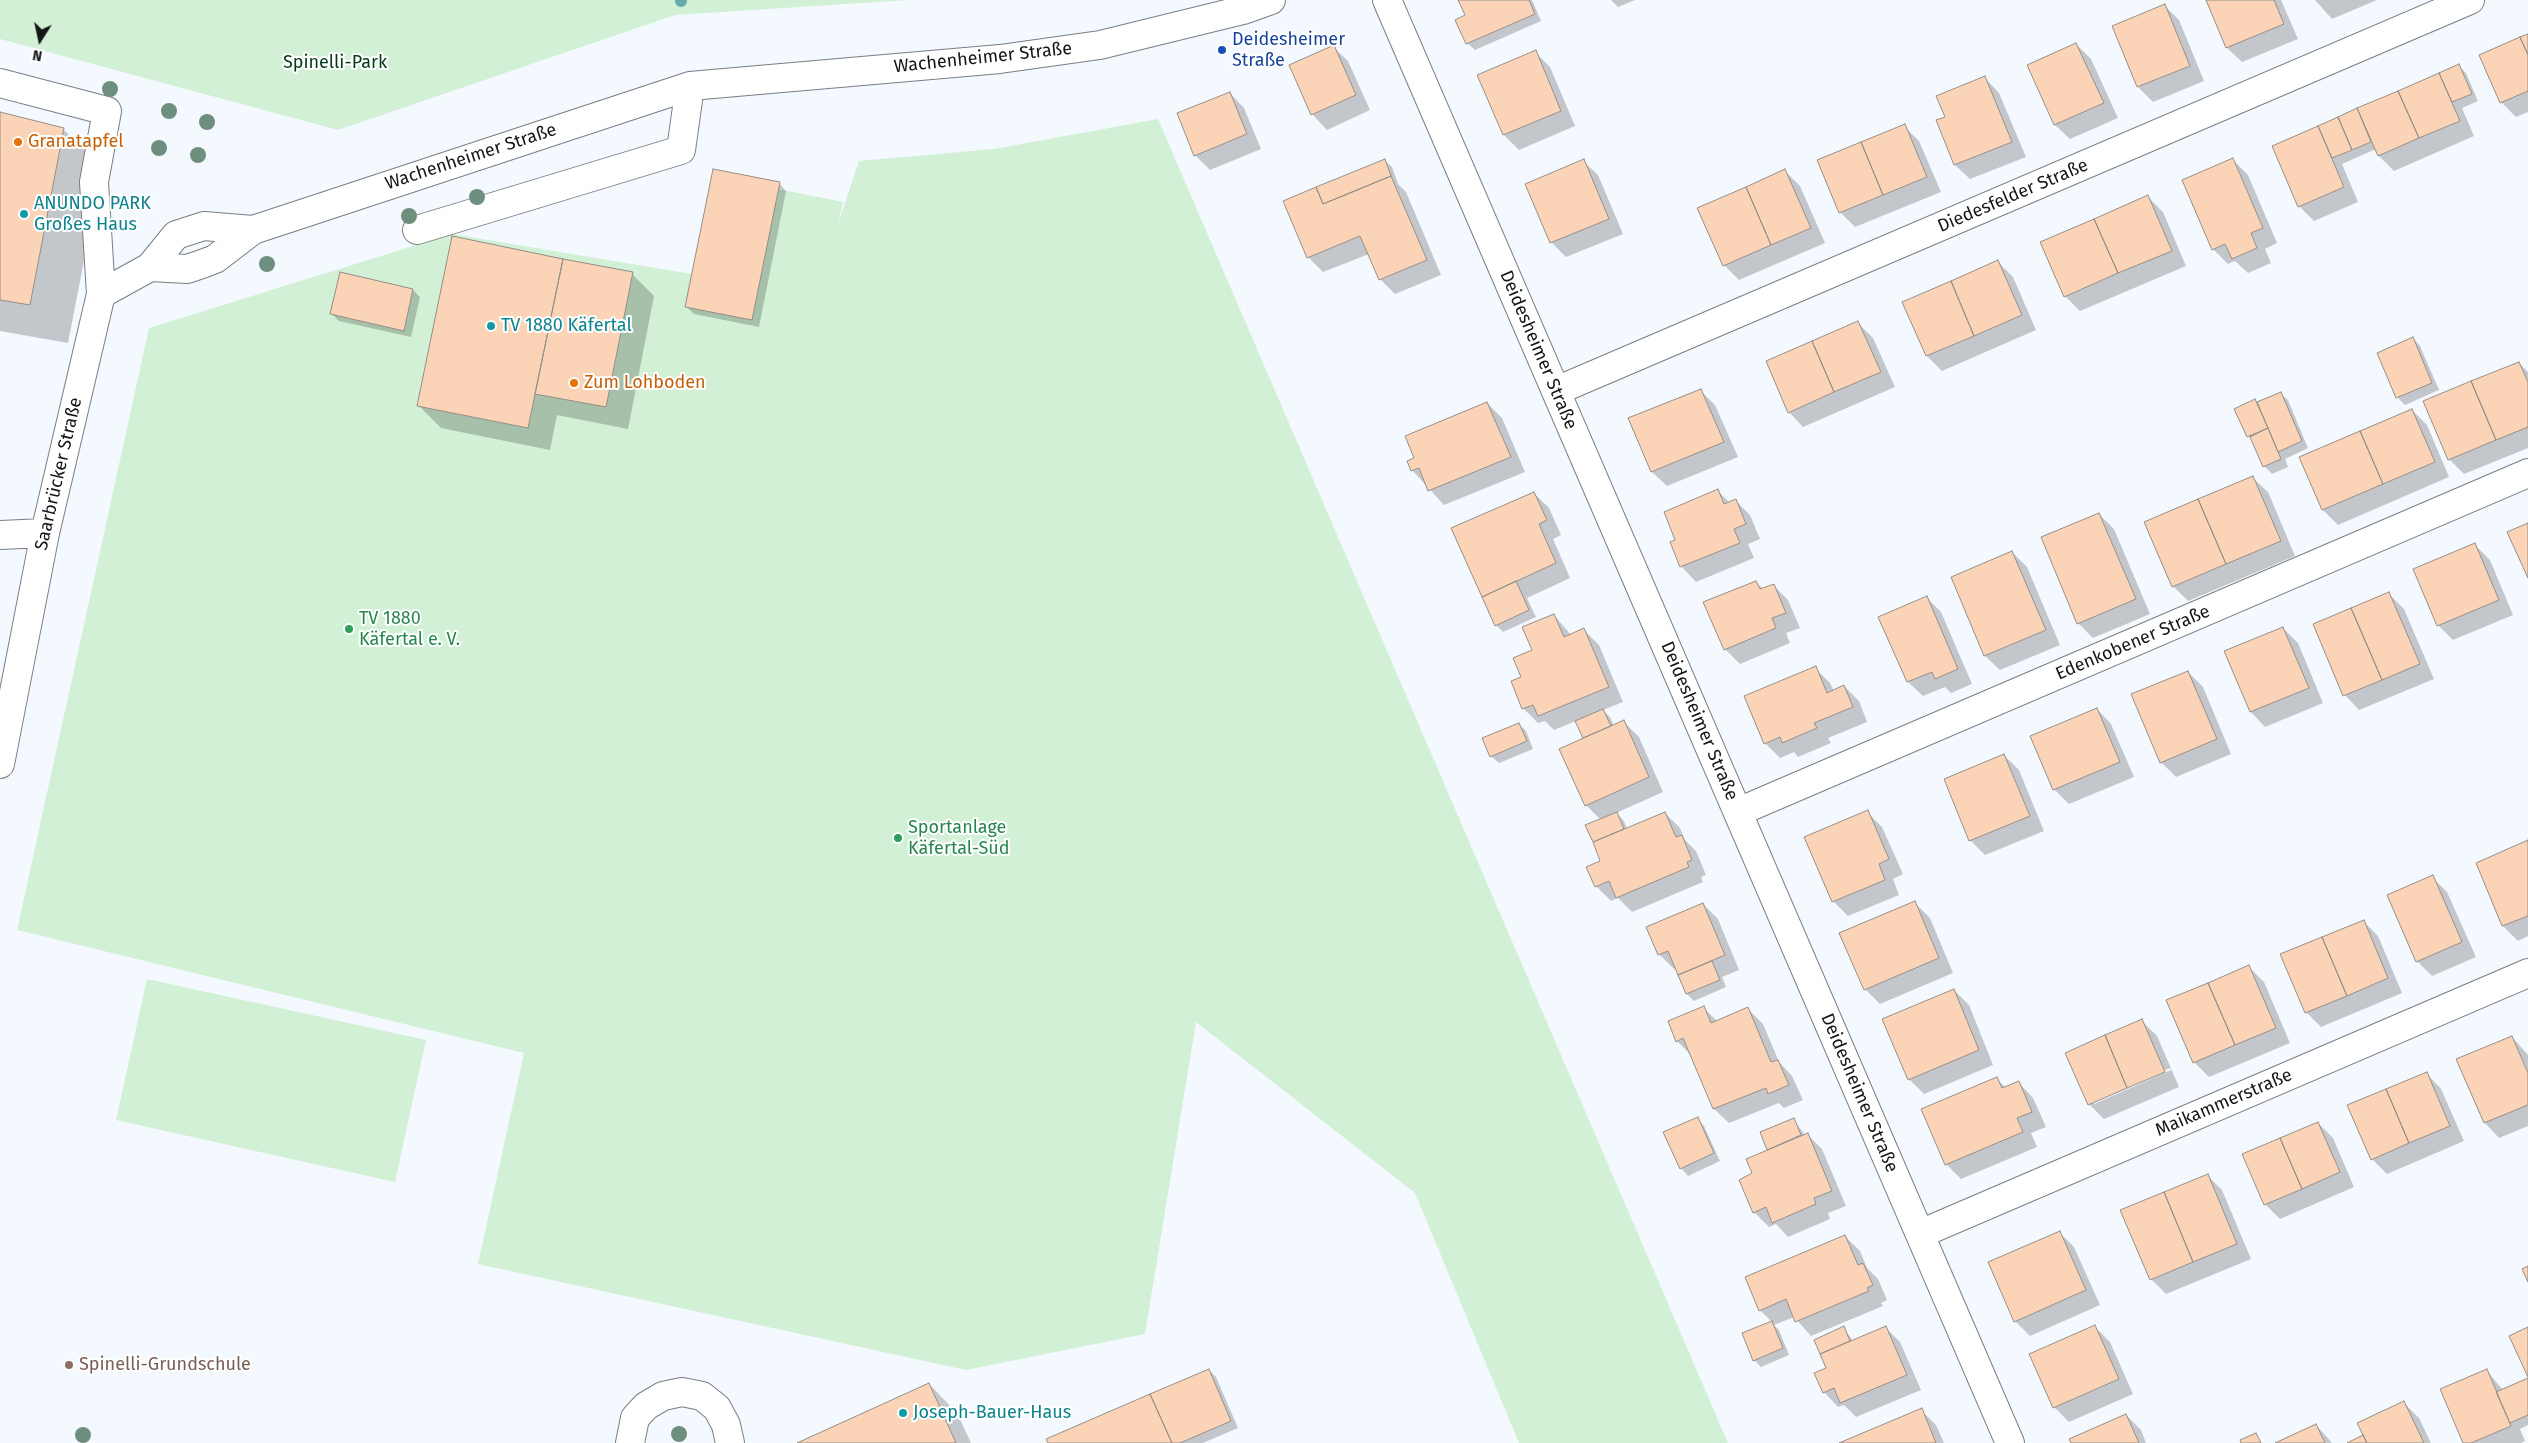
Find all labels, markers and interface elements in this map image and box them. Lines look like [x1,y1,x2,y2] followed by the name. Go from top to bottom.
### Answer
[15,15,65,65] north arrow
[1232,29,1345,72] place label: Deidesheimer Straße
[893,38,1073,78] street label: Wachenheimer Straße
[1216,44,1228,56] marker: Deidesheimer Straße
[31,46,43,64] text: N
[283,52,387,74] park label: Spinelli-Park
[383,119,559,195] street label: Wachenheimer Straße
[28,131,124,153] place label: Granatapfel
[12,136,24,148] marker: Granatapfel
[1934,155,2092,237] street label: Diedesfelder Straße
[34,193,151,235] place label: ANUNDO PARK Großes Haus
[18,208,30,220] marker: ANUNDO PARK Großes Haus
[1495,267,1581,433] street label: Deidesheimer Straße
[501,315,632,337] place label: TV 1880 Käfertal
[485,320,497,332] marker: TV 1880 Käfertal
[584,372,706,394] place label: Zum Lohboden
[568,377,580,389] marker: Zum Lohboden
[31,395,87,553] street label: Saarbrücker Straße
[2053,601,2213,685] street label: Edenkobener Straße
[359,608,460,650] place label: TV 1880 Käfertal e. V.
[343,623,355,635] marker: TV 1880 Käfertal e. V.
[1656,638,1742,804] street label: Deidesheimer Straße
[908,817,1010,860] place label: Sportanlage Käfertal-Süd
[892,832,904,844] marker: Sportanlage Käfertal-Süd
[1816,1010,1902,1176] street label: Deidesheimer Straße
[2152,1064,2296,1142] street label: Maikammerstraße
[79,1354,251,1376] place label: Spinelli-Grundschule
[63,1359,75,1371] marker: Spinelli-Grundschule
[913,1402,1071,1424] place label: Joseph-Bauer-Haus
[897,1407,909,1419] marker: Joseph-Bauer-Haus

